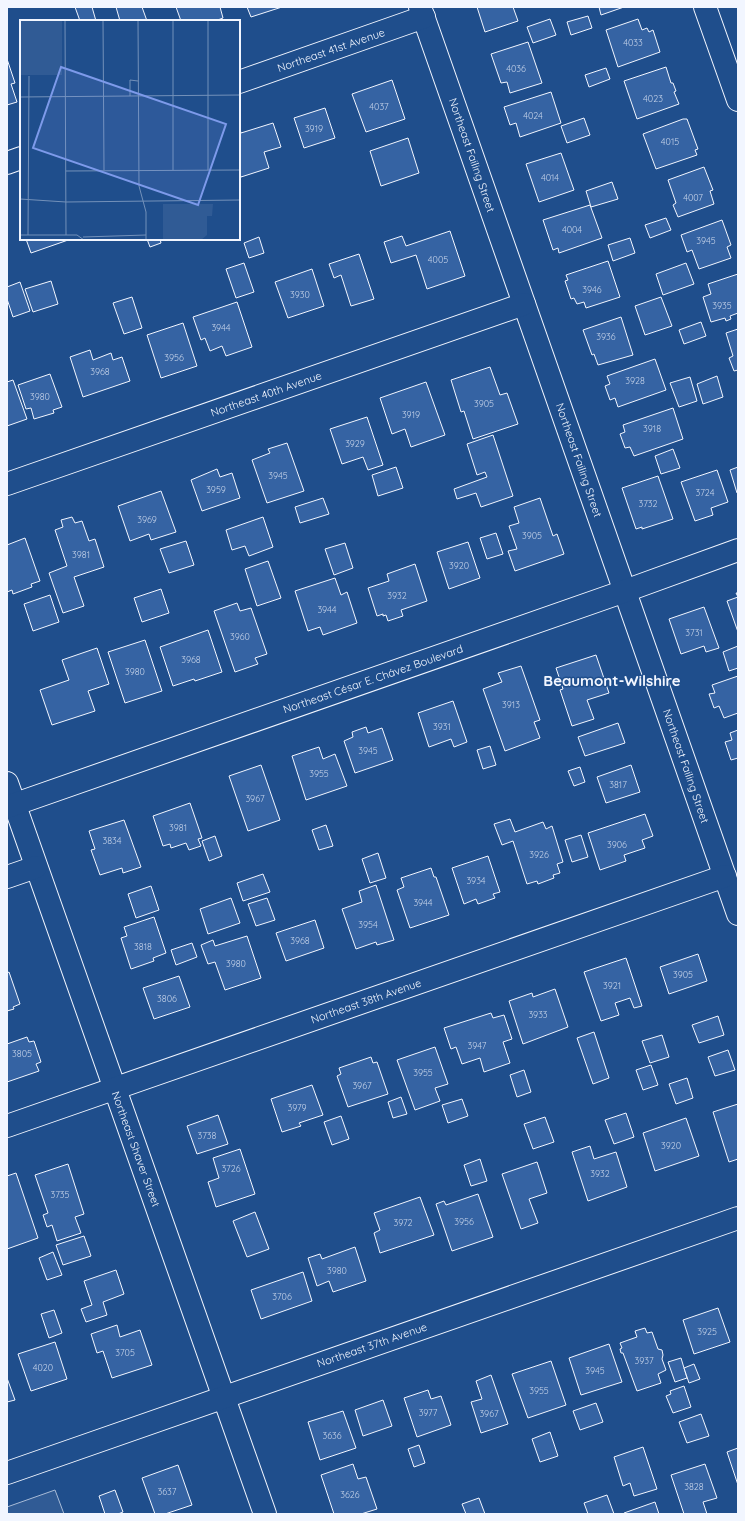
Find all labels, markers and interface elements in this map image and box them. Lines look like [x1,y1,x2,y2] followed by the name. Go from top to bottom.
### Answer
[20,20,240,240] inset map
[275,25,387,75] street label: Northeast 41st Avenue
[623,37,643,48] house number: 4033
[506,63,526,74] house number: 4036
[643,93,663,104] house number: 4023
[446,96,498,214] street label: Northeast Failing Street
[369,101,389,112] house number: 4037
[523,110,543,121] house number: 4024
[305,123,323,134] house number: 3919
[661,136,679,147] house number: 4015
[541,172,559,183] house number: 4014
[683,192,703,203] house number: 4007
[562,224,582,235] house number: 4004
[696,235,716,246] house number: 3945
[428,254,448,265] house number: 4005
[582,284,602,295] house number: 3946
[290,289,310,300] house number: 3930
[712,300,732,311] house number: 3935
[211,322,231,333] house number: 3944
[596,331,616,342] house number: 3936
[164,352,184,363] house number: 3956
[90,366,110,377] house number: 3968
[209,368,323,420] street label: Northeast 40th Avenue
[625,375,645,386] house number: 3928
[30,391,50,402] house number: 3980
[474,398,494,409] house number: 3905
[553,401,605,519] street label: Northeast Failing Street
[402,409,420,420] house number: 3919
[643,423,661,434] house number: 3918
[345,438,365,449] house number: 3929
[268,470,288,481] house number: 3945
[206,484,226,495] house number: 3959
[696,487,715,498] house number: 3724
[638,498,658,509] house number: 3732
[137,514,157,525] house number: 3969
[522,530,542,541] house number: 3905
[72,549,90,560] house number: 3981
[449,560,469,571] house number: 3920
[387,590,407,601] house number: 3932
[317,604,337,615] house number: 3944
[685,627,703,638] house number: 3731
[230,631,250,642] house number: 3960
[281,642,465,716] street label: Northeast César E. Chávez Boulevard
[181,654,201,665] house number: 3968
[125,666,145,677] house number: 3980
[543,671,681,690] district label: Beaumont-Wilshire
[502,699,520,710] house number: 3913
[660,707,712,825] street label: Northeast Failing Street
[433,721,451,732] house number: 3931
[358,745,378,756] house number: 3945
[309,768,329,779] house number: 3955
[609,779,627,790] house number: 3817
[245,793,265,804] house number: 3967
[169,822,187,833] house number: 3981
[102,835,122,846] house number: 3834
[607,839,627,850] house number: 3906
[529,849,549,860] house number: 3926
[466,875,486,886] house number: 3934
[413,897,433,908] house number: 3944
[358,919,378,930] house number: 3954
[290,935,310,946] house number: 3968
[134,941,152,952] house number: 3818
[226,958,246,969] house number: 3980
[673,969,693,980] house number: 3905
[309,976,423,1026] street label: Northeast 38th Avenue
[603,980,621,991] house number: 3921
[157,993,177,1004] house number: 3806
[528,1009,548,1020] house number: 3933
[468,1040,487,1051] house number: 3947
[12,1048,32,1059] house number: 3805
[413,1067,433,1078] house number: 3955
[352,1080,372,1091] house number: 3967
[109,1089,164,1209] street label: Northeast Shaver Street
[287,1102,307,1113] house number: 3979
[198,1130,217,1141] house number: 3738
[661,1140,681,1151] house number: 3920
[221,1163,241,1174] house number: 3726
[590,1168,610,1179] house number: 3932
[51,1189,70,1200] house number: 3735
[454,1216,474,1227] house number: 3956
[393,1217,413,1228] house number: 3972
[327,1265,347,1276] house number: 3980
[272,1291,292,1302] house number: 3706
[315,1320,429,1370] street label: Northeast 37th Avenue
[697,1326,717,1337] house number: 3925
[115,1347,135,1358] house number: 3705
[634,1355,654,1366] house number: 3937
[33,1362,53,1373] house number: 4020
[585,1365,605,1376] house number: 3945
[529,1385,549,1396] house number: 3955
[419,1407,438,1418] house number: 3977
[479,1408,499,1419] house number: 3967
[322,1430,342,1441] house number: 3636
[684,1481,704,1492] house number: 3828
[158,1486,177,1497] house number: 3637
[340,1489,360,1500] house number: 3626

